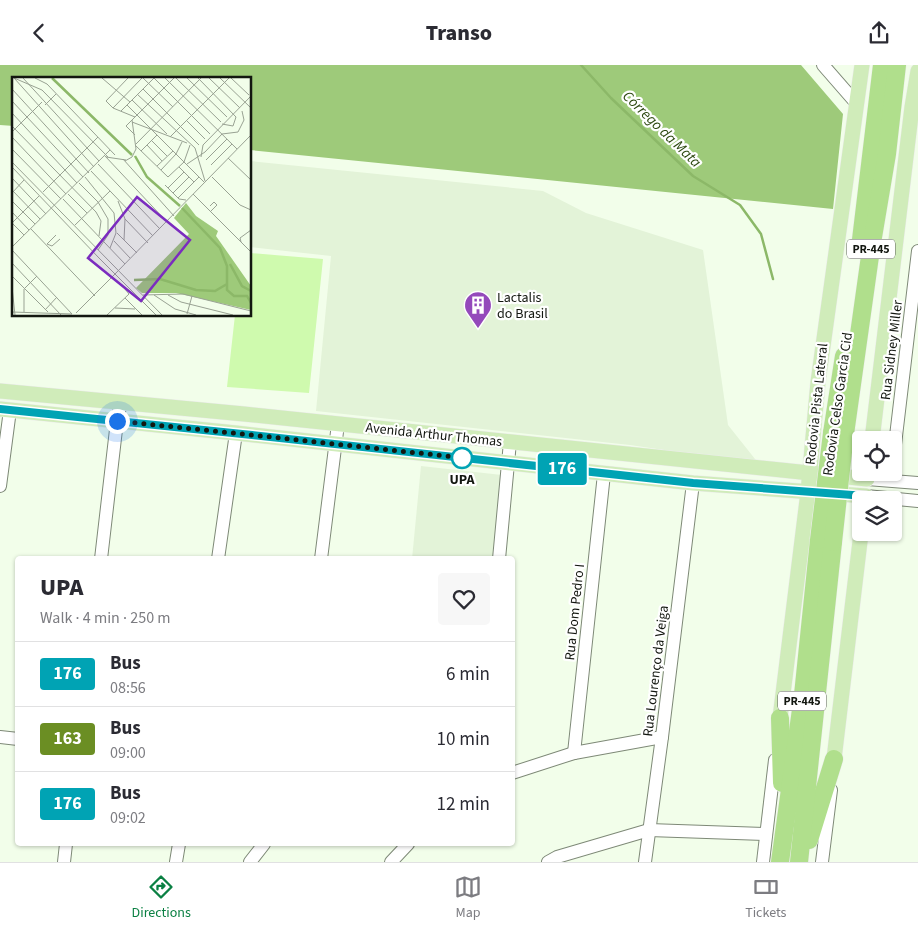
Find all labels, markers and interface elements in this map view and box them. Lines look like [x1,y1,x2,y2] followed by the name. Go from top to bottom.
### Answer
[426,17,492,49] text: Transo
[25,19,53,47] icon: back
[865,19,893,47] icon: share
[12,77,251,316] inset map
[618,86,706,172] water label: Córrego da Mata
[847,239,895,258] road number: PR-445
[497,288,548,324] place label: Lactalis do Brasil
[463,290,493,329] building icon: Lactalis do Brasil
[876,299,908,401] street label: Rua Sidney Miller
[818,331,858,477] street label: Rodovia Celso Garcia Cid
[801,342,833,466] street label: Rodovia Pista Lateral
[105,409,130,434] your location
[365,418,503,452] street label: Avenida Arthur Thomas
[852,431,902,541] map controls
[852,431,902,481] button: locate
[451,447,473,469] marker: UPA
[533,453,591,485] line badge: 176
[548,456,576,481] text: 176
[449,470,476,490] place label: UPA
[852,491,902,541] button: layers
[560,563,590,661] street label: Rua Dom Pedro I
[40,570,83,605] text: UPA
[438,573,490,625] button: heart
[638,604,674,738] street label: Rua Lourenço da Veiga
[40,607,171,629] text: Walk · 4 min · 250 m
[110,650,141,677] text: Bus
[53,661,82,686] text: 176
[446,661,490,688] text: 6 min
[110,677,146,699] text: 08:56
[778,691,826,711] road number: PR-445
[110,715,141,742] text: Bus
[53,726,82,751] text: 163
[436,726,490,753] text: 10 min
[110,742,146,764] text: 09:00
[110,780,141,807] text: Bus
[53,791,82,816] text: 176
[436,791,490,818] text: 12 min
[110,807,146,829] text: 09:02
[132,873,191,923] tab: Directions
[454,873,482,923] tab: Map
[745,873,786,923] tab: Tickets

